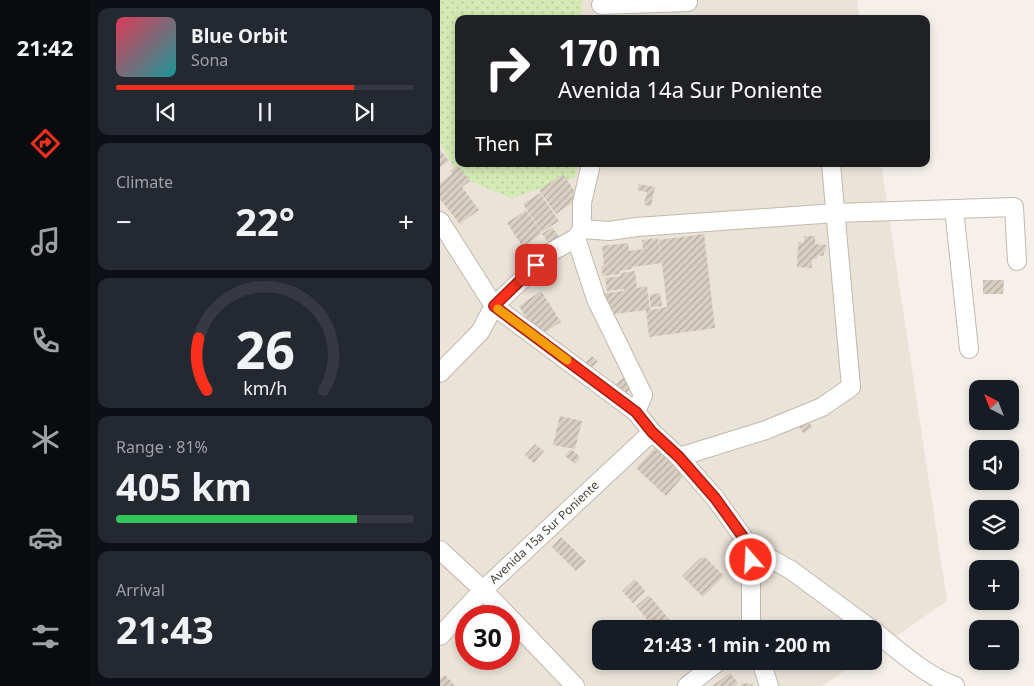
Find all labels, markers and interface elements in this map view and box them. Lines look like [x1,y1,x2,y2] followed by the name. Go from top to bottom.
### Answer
[191,23,287,49] text: Blue Orbit
[558,29,661,76] text: 170 m
[17,32,73,62] text: 21:42
[475,35,540,100] icon: right
[191,49,228,71] text: Sona
[558,74,822,104] text: Avenida 14a Sur Poniente
[152,98,180,126] icon: previous
[251,98,279,126] icon: pause
[350,98,378,126] icon: next
[28,126,63,161] icon: directions
[530,130,558,158] icon: arrive
[475,131,520,157] text: Then
[116,171,173,193] text: Climate
[235,195,295,247] text: 22°
[116,202,132,240] text: −
[398,202,414,240] text: +
[28,224,63,259] icon: music
[515,244,557,286] pin
[522,251,550,279] icon: arrive
[235,313,295,384] text: 26
[28,323,63,358] icon: phone
[243,376,287,400] text: km/h
[969,380,1019,430] north arrow
[969,380,1019,670] map controls
[28,422,63,457] icon: climate
[116,436,208,458] text: Range · 81%
[969,440,1019,490] button: sound
[116,460,252,512] text: 405 km
[485,476,603,587] street label: Avenida 15a Sur Poniente
[969,500,1019,550] button: layers
[28,520,63,555] icon: car
[724,533,776,585] position arrow
[969,560,1019,610] button: +
[116,579,165,601] text: Arrival
[116,603,214,655] text: 21:43
[455,605,520,670] speed limit sign: 30
[28,619,63,654] icon: filters
[969,620,1019,670] button: −
[643,632,831,658] text: 21:43 · 1 min · 200 m

